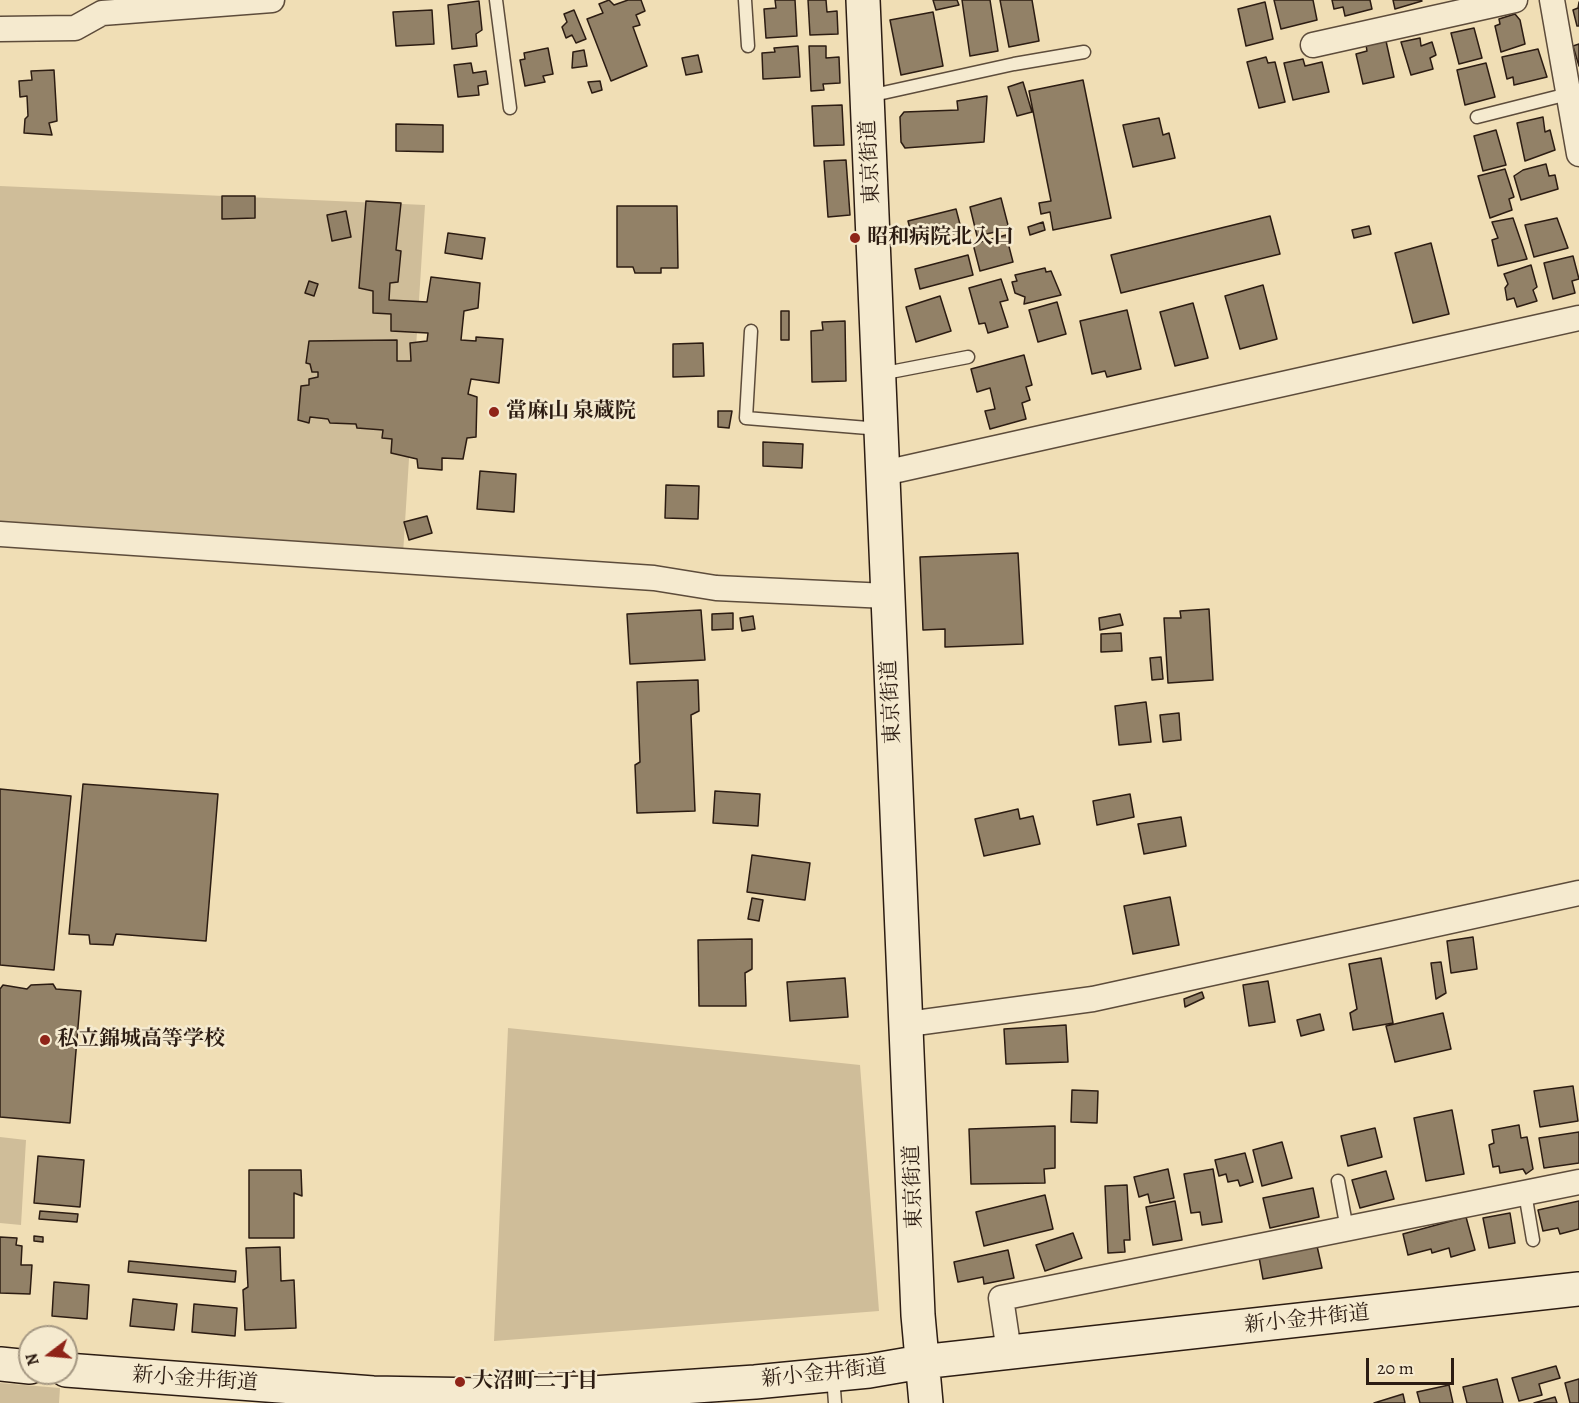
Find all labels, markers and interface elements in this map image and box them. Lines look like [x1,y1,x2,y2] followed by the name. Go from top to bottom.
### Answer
[856,119,886,205] street label: 東京街道
[867,225,1014,251] place label: 昭和病院北入口
[848,231,862,245] marker: 昭和病院北入口
[506,399,636,425] place label: 當麻山 泉蔵院
[487,405,501,419] marker: 當麻山 泉蔵院
[877,659,907,745] street label: 東京街道
[57,1027,225,1053] place label: 私立錦城高等学校
[38,1033,52,1047] marker: 私立錦城高等学校
[900,1145,928,1229] street label: 東京街道
[1243,1301,1371,1339] street label: 新小金井街道
[18,1325,78,1385] north arrow
[1369,1346,1458,1384] scale bar
[20,1351,45,1368] text: N
[760,1355,888,1393] street label: 新小金井街道
[1377,1356,1414,1380] text: 20 m
[131,1363,259,1397] street label: 新小金井街道
[472,1369,598,1395] place label: 大沼町二丁目
[453,1375,467,1389] marker: 大沼町二丁目

